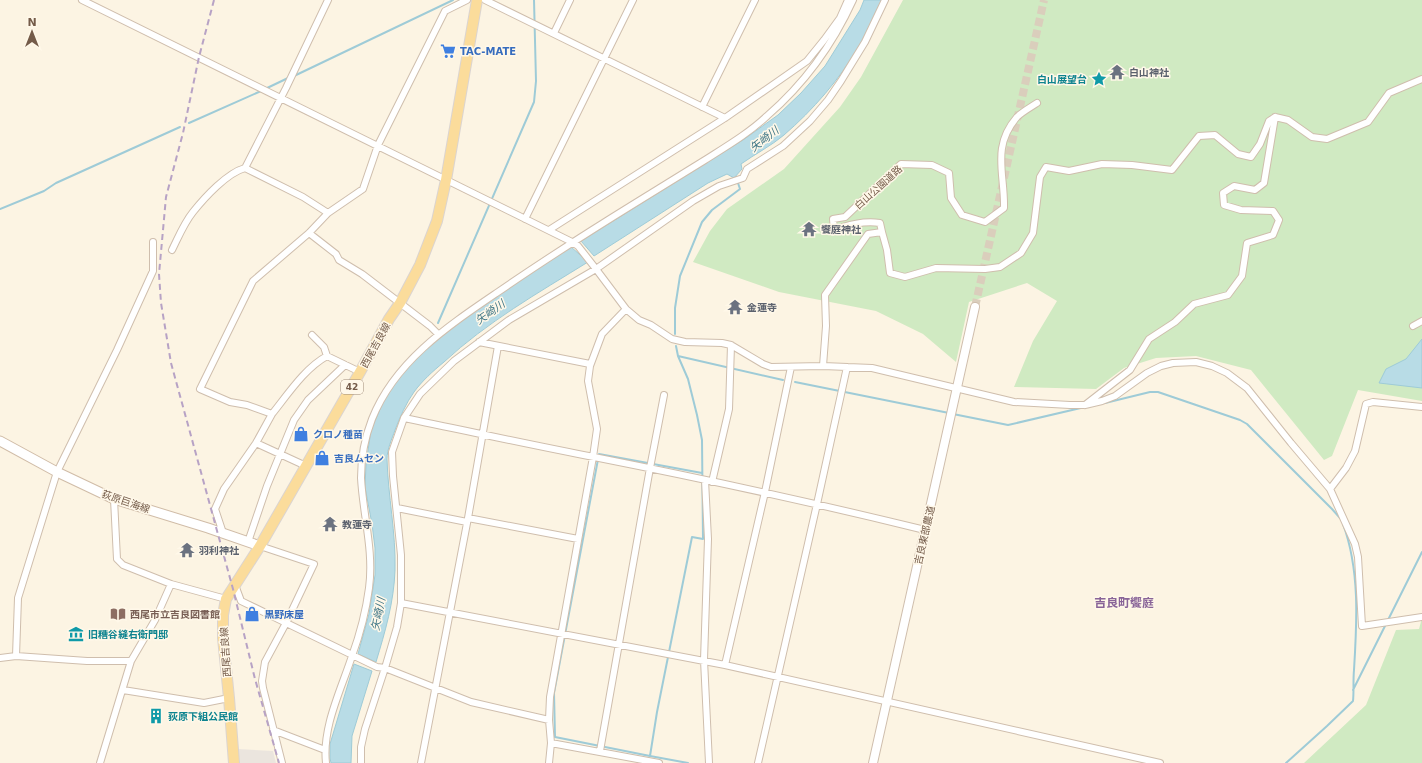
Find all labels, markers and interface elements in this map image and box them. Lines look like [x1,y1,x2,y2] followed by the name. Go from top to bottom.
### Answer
[12,12,52,52] north arrow
[27,16,37,29] text: N
[439,42,457,60] supermarket icon: TAC-MATE
[460,46,516,57] place label: TAC-MATE
[1108,63,1126,81] temple icon: 白山神社
[1129,67,1170,78] place label: 白山神社
[1090,70,1108,88] place icon: 白山展望台
[1037,74,1087,85] place label: 白山展望台
[747,123,782,155] water label: 矢崎川
[852,163,904,212] street label: 白山公園道路
[800,220,818,238] temple icon: 饗庭神社
[821,224,862,235] place label: 饗庭神社
[473,297,508,327] water label: 矢崎川
[726,298,744,316] temple icon: 金蓮寺
[747,302,777,313] place label: 金蓮寺
[359,321,392,370] street label: 西尾吉良線
[341,380,363,394] road number: 42
[292,425,310,443] shop icon: クロノ種苗
[313,429,363,440] place label: クロノ種苗
[313,449,331,467] shop icon: 吉良ムセン
[334,453,384,464] place label: 吉良ムセン
[100,488,151,515] street label: 荻原巨海線
[912,505,937,566] street label: 吉良東部農道
[321,515,339,533] temple icon: 教蓮寺
[342,519,372,530] place label: 教蓮寺
[178,541,196,559] temple icon: 羽利神社
[198,545,240,556] place label: 羽利神社
[369,596,388,632] water label: 矢崎川
[1094,596,1154,610] district label: 吉良町饗庭
[109,605,127,623] library icon: 西尾市立吉良図書館
[243,605,261,623] shop icon: 黒野床屋
[130,609,220,620] place label: 西尾市立吉良図書館
[264,609,304,620] place label: 黒野床屋
[67,625,85,643] museum icon: 旧糟谷縫右衛門邸
[218,627,233,677] street label: 西尾吉良線
[88,629,168,640] place label: 旧糟谷縫右衛門邸
[147,707,165,725] building icon: 荻原下組公民館
[168,711,238,722] place label: 荻原下組公民館

